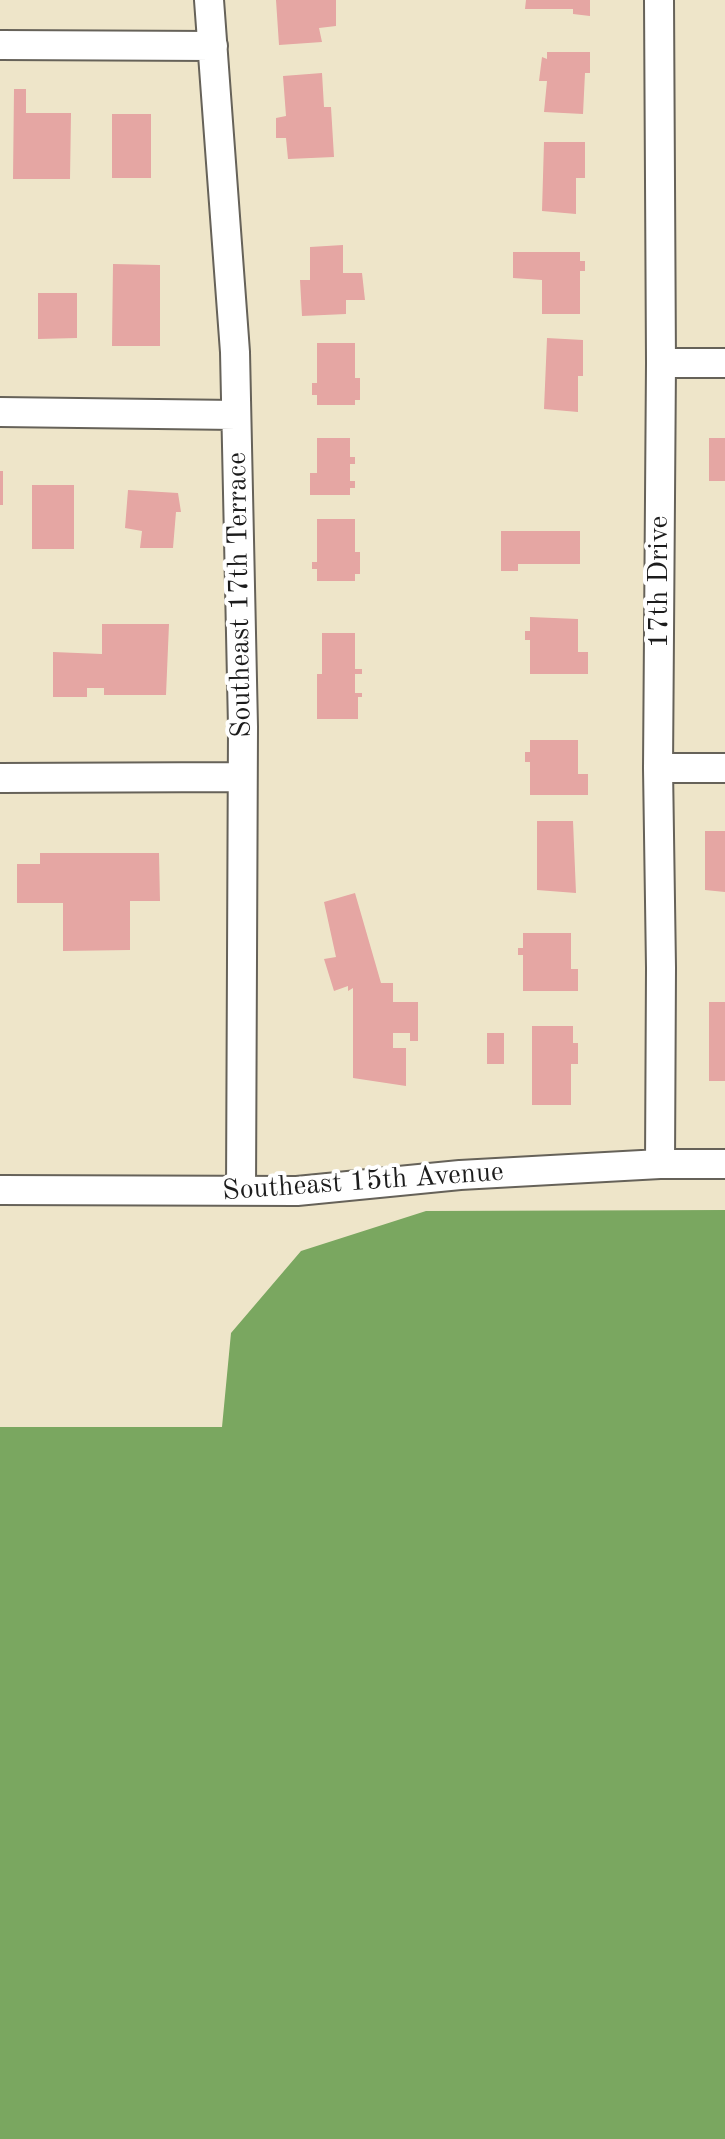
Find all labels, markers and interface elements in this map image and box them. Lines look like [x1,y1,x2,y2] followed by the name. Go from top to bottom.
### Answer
[221,452,259,738] street label: Southeast 17th Terrace
[643,516,677,648] street label: 17th Drive
[221,1155,505,1209] street label: Southeast 15th Avenue

